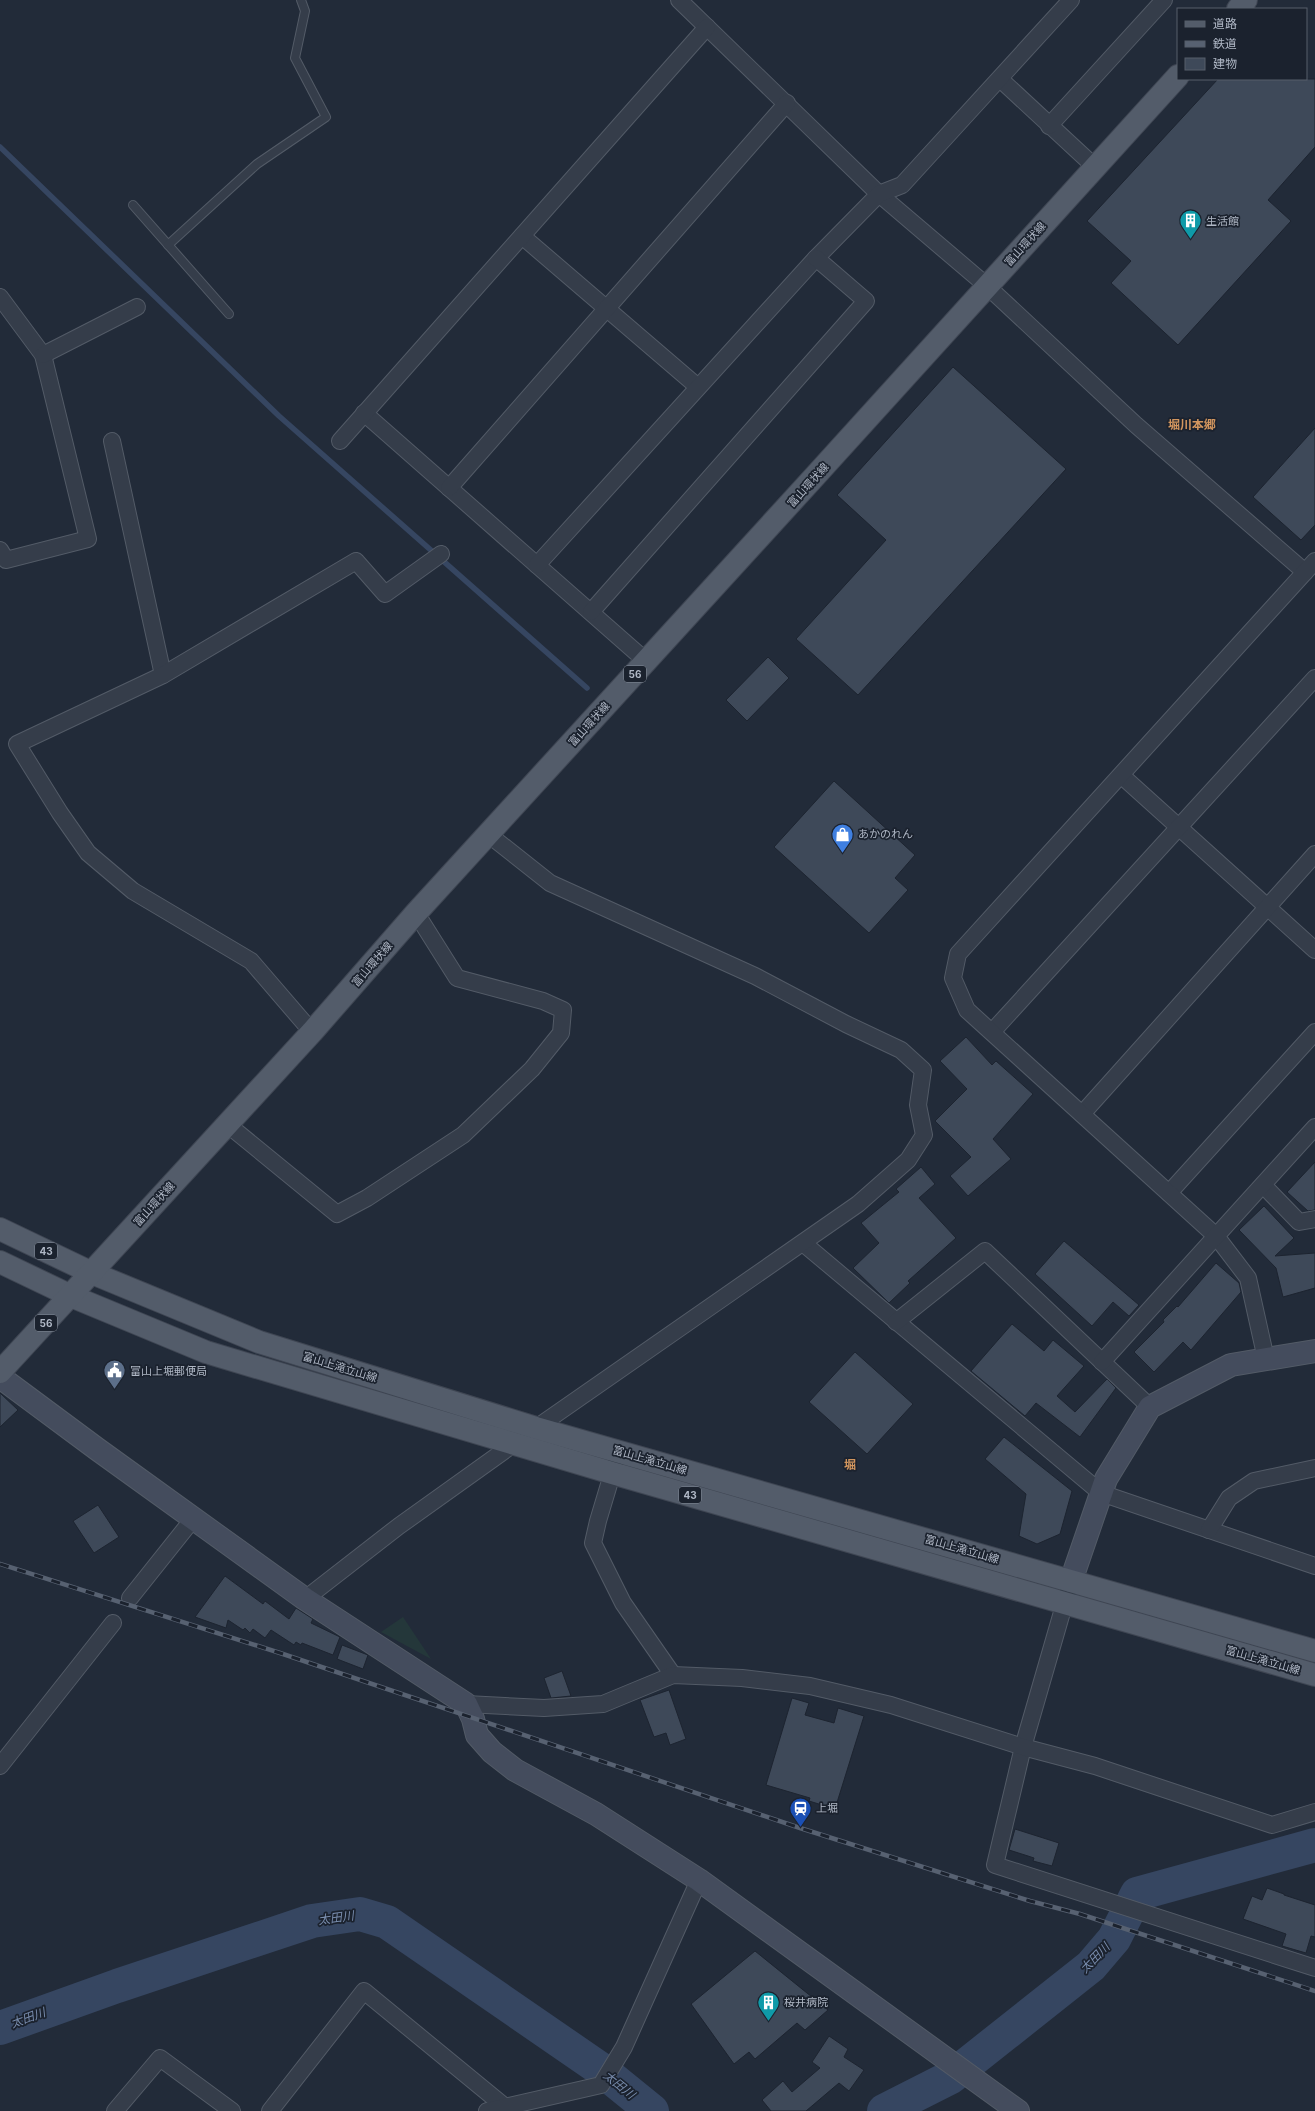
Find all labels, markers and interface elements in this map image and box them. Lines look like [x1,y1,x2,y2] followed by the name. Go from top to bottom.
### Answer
[1177,8,1307,80] legend
[1213,16,1237,31] text: 道路
[1213,36,1237,51] text: 鉄道
[1213,56,1237,71] text: 建物
[1178,208,1204,241] building icon: 生活館
[1206,214,1239,228] place label: 生活館
[1001,219,1049,269] street label: 富山環状線
[1168,417,1216,432] district label: 堀川本郷
[784,460,832,510] street label: 富山環状線
[624,666,646,682] road number: 56
[565,699,613,749] street label: 富山環状線
[830,821,856,854] shop icon: あかのれん
[858,827,913,841] place label: あかのれん
[349,939,395,989] street label: 富山環状線
[130,1179,178,1229] street label: 富山環状線
[35,1243,57,1259] road number: 43
[35,1315,57,1331] road number: 56
[301,1349,379,1385] street label: 富山上滝立山線
[102,1358,128,1391] public building icon: 富山上堀郵便局
[130,1364,207,1378] place label: 富山上堀郵便局
[611,1443,689,1477] street label: 富山上滝立山線
[844,1457,856,1472] district label: 堀
[679,1487,701,1503] road number: 43
[923,1532,1001,1566] street label: 富山上滝立山線
[1224,1643,1302,1677] street label: 富山上滝立山線
[787,1795,813,1828] station icon: 上堀
[816,1801,838,1815] place label: 上堀
[317,1907,357,1927] water label: 太田川
[1077,1938,1114,1976] water label: 太田川
[756,1989,782,2022] building icon: 桜井病院
[784,1995,828,2009] place label: 桜井病院
[8,2004,49,2031] water label: 太田川
[601,2067,640,2103] water label: 太田川

